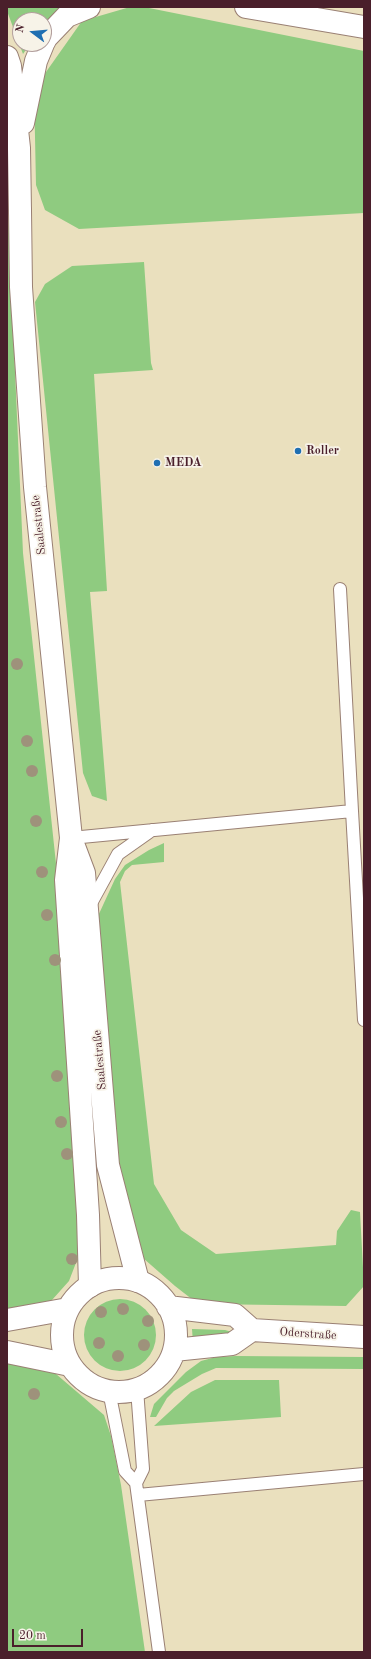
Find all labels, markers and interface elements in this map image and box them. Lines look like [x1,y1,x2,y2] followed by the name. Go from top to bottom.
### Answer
[12,12,52,52] north arrow
[15,23,27,34] text: N
[306,444,339,458] place label: Roller
[293,446,303,456] marker: Roller
[165,456,202,470] place label: MEDA
[152,458,162,468] marker: MEDA
[29,494,49,556] street label: Saalestraße
[90,1029,110,1091] street label: Saalestraße
[279,1325,337,1343] street label: Oderstraße
[14,1621,85,1647] scale bar
[19,1630,46,1642] text: 20 m

